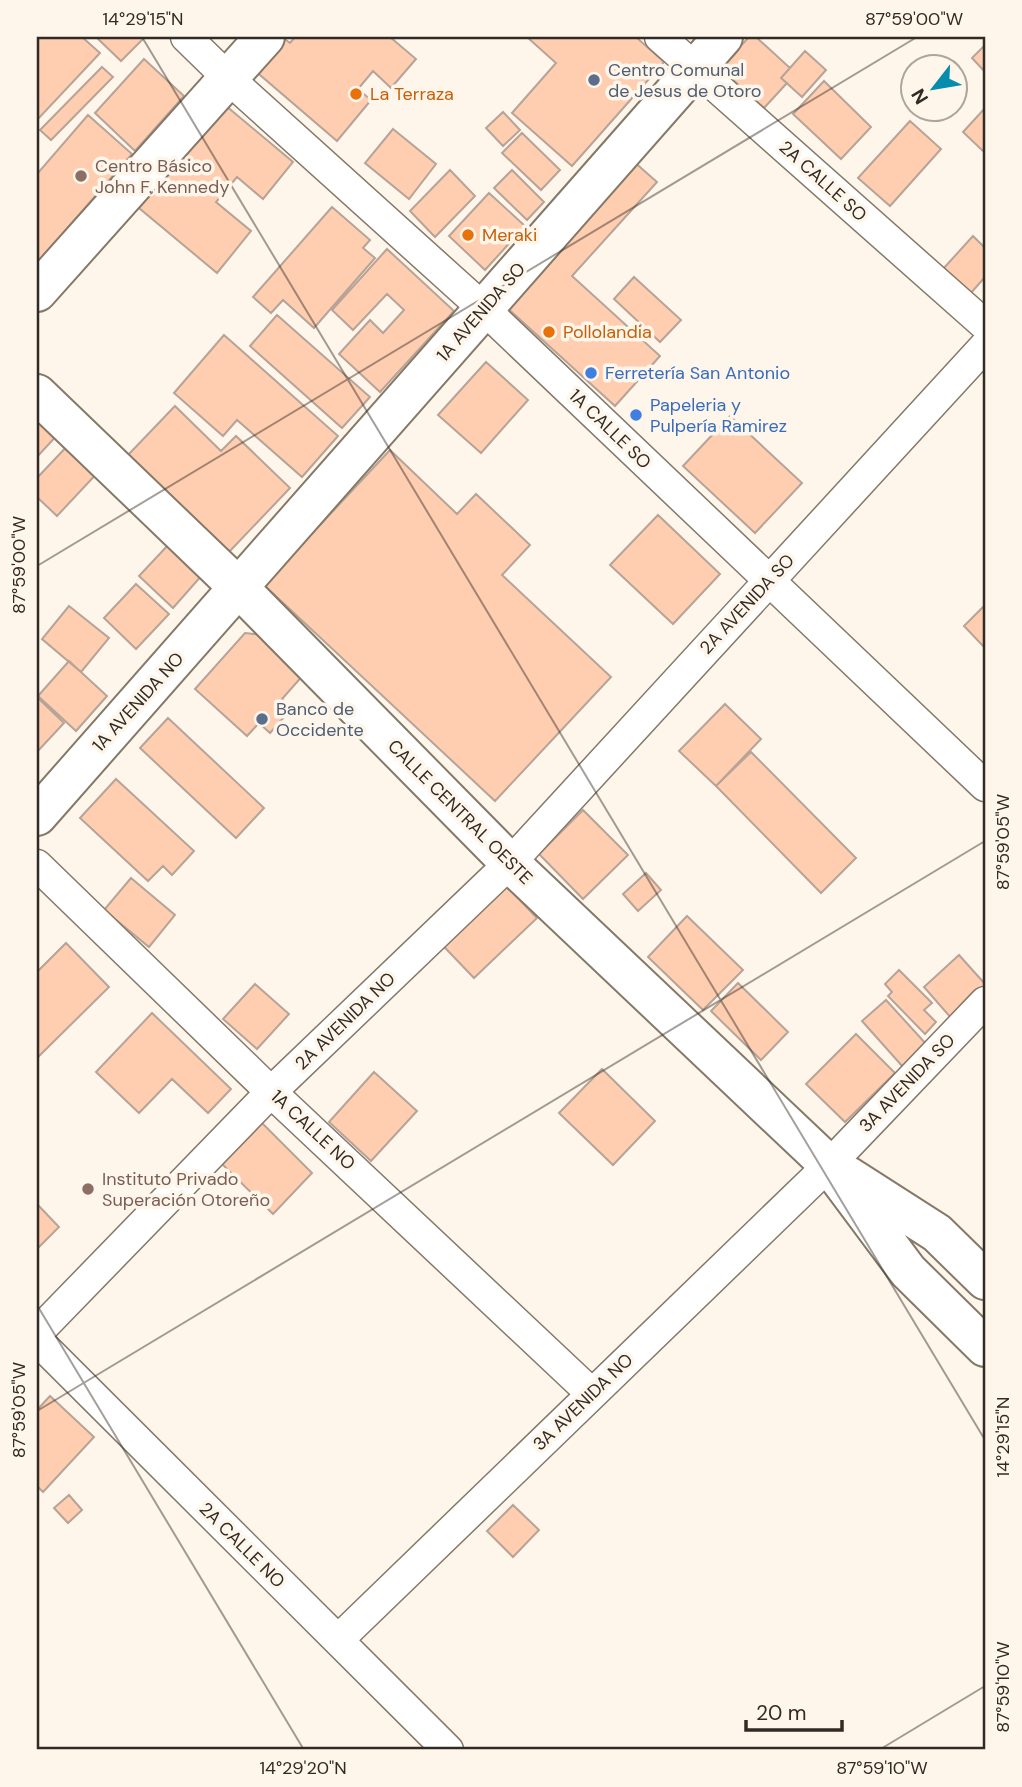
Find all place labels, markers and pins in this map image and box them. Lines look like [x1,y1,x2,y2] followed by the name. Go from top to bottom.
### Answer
[608,58,761,103] place label: Centro Comunal de Jesus de Otoro
[586,72,602,88] marker: Centro Comunal de Jesus de Otoro
[370,82,454,106] place label: La Terraza
[348,86,364,102] marker: La Terraza
[95,154,229,199] place label: Centro Básico John F. Kennedy
[73,168,89,184] marker: Centro Básico John F. Kennedy
[482,223,537,247] place label: Meraki
[460,227,476,243] marker: Meraki
[563,320,652,344] place label: Pollolandia
[541,324,557,340] marker: Pollolandia
[605,361,790,385] place label: Ferretería San Antonio
[583,365,599,381] marker: Ferretería San Antonio
[650,393,787,438] place label: Papeleria y Pulpería Ramirez
[628,407,644,423] marker: Papeleria y Pulpería Ramirez
[276,697,364,742] place label: Banco de Occidente
[254,711,270,727] marker: Banco de Occidente
[102,1167,270,1212] place label: Instituto Privado Superación Otoreño
[80,1181,96,1197] marker: Instituto Privado Superación Otoreño

